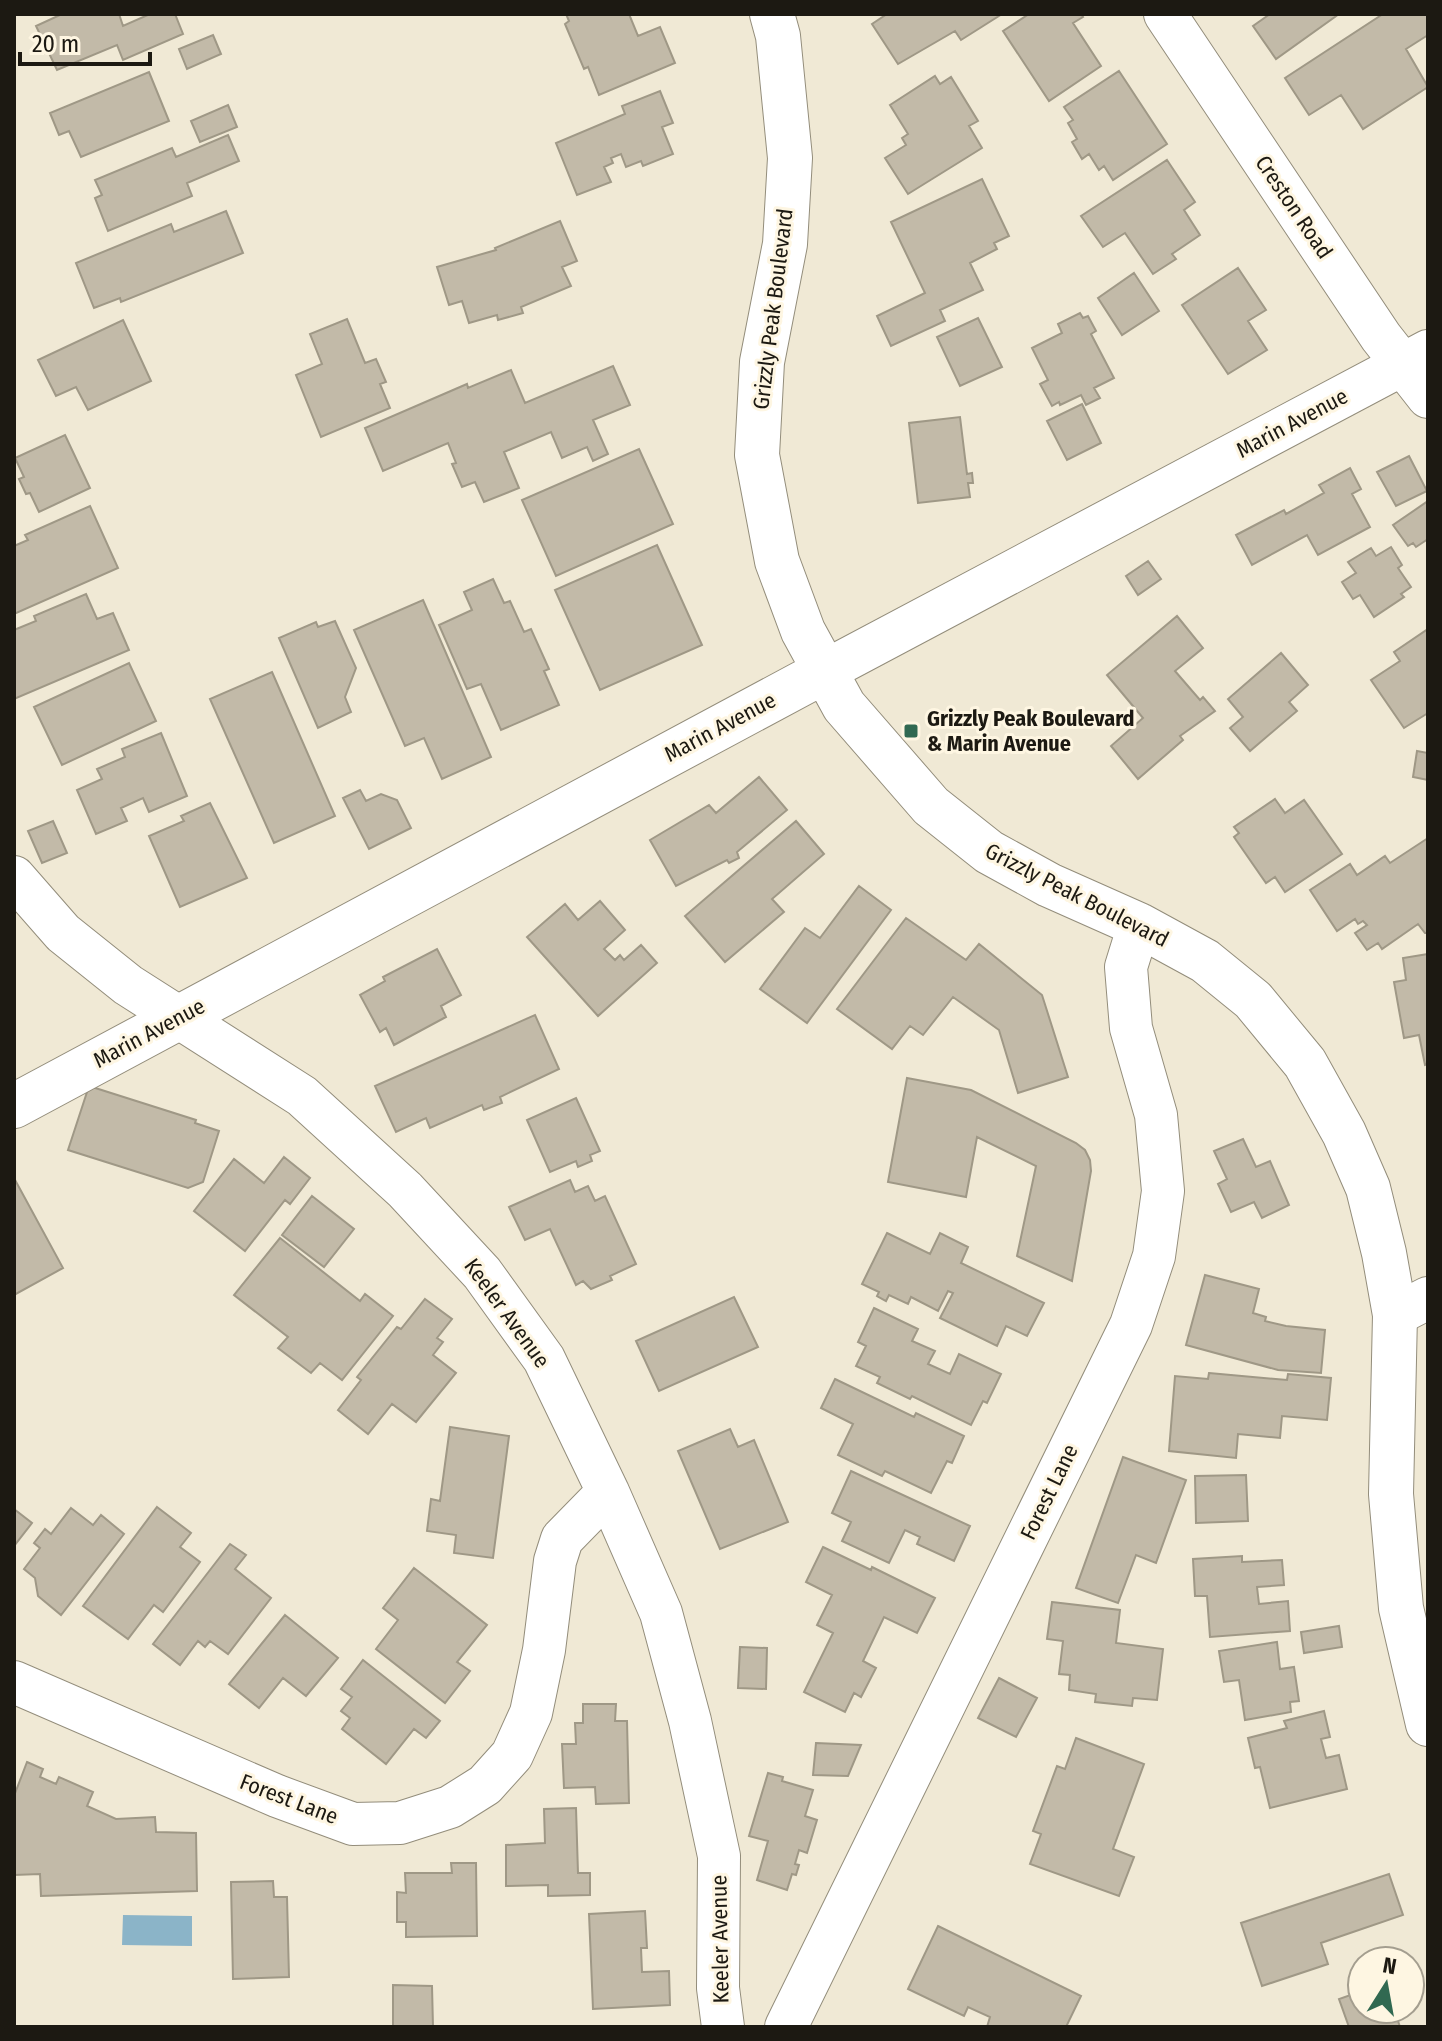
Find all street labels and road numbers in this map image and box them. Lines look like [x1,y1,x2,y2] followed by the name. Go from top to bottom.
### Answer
[1250,150,1338,264] street label: Creston Road
[747,207,799,411] street label: Grizzly Peak Boulevard
[1232,382,1352,464] street label: Marin Avenue
[660,686,780,768] street label: Marin Avenue
[981,837,1173,953] street label: Grizzly Peak Boulevard
[89,992,209,1074] street label: Marin Avenue
[458,1253,556,1373] street label: Keeler Avenue
[1014,1440,1084,1544] street label: Forest Lane
[236,1768,342,1830] street label: Forest Lane
[705,1874,735,2004] street label: Keeler Avenue

